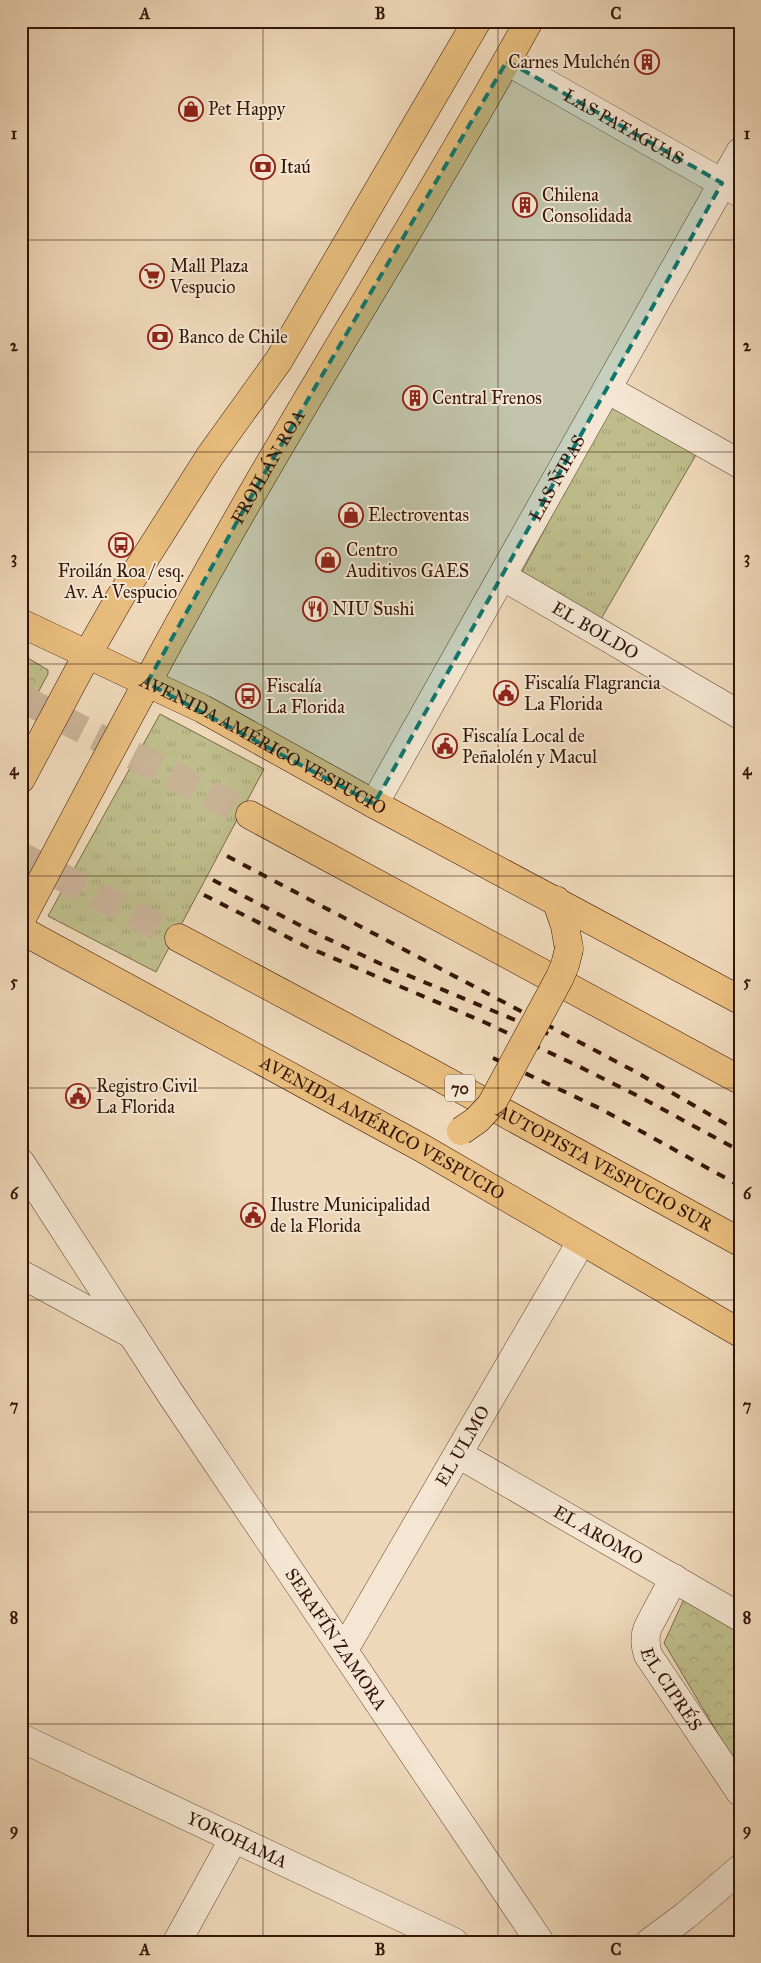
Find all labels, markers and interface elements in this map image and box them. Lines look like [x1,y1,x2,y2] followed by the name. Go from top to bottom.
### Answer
[139,4,151,23] text: A
[375,4,385,23] text: B
[611,4,622,23] text: C
[634,49,660,75] building icon: Carnes Mulchén
[508,51,630,73] place label: Carnes Mulchén
[560,84,688,170] street label: LAS PATAGUAS
[178,96,204,122] shop icon: Pet Happy
[208,98,286,120] place label: Pet Happy
[11,124,18,143] text: 1
[744,124,751,143] text: 1
[250,154,276,180] bank icon: Itaú
[280,156,311,178] place label: Itaú
[542,184,632,227] place label: Chilena Consolidada
[512,192,538,218] building icon: Chilena Consolidada
[169,255,249,298] place label: Mall Plaza Vespucio
[139,263,165,289] supermarket icon: Mall Plaza Vespucio
[147,324,173,350] bank icon: Banco de Chile
[178,326,288,348] place label: Banco de Chile
[10,336,19,355] text: 2
[743,336,752,355] text: 2
[402,385,428,411] building icon: Central Frenos
[432,387,542,409] place label: Central Frenos
[226,406,310,528] street label: FROILÁN ROA
[524,431,590,525] street label: LAS ÑIPAS
[338,502,364,528] shop icon: Electroventas
[368,504,469,526] place label: Electroventas
[108,532,134,558] bus stop icon: Froilán Roa / esq. Av. A. Vespucio
[345,539,469,582] place label: Centro Auditivos GAES
[315,547,341,573] shop icon: Centro Auditivos GAES
[11,548,17,568] text: 3
[744,548,750,568] text: 3
[58,560,184,603] place label: Froilán Roa / esq. Av. A. Vespucio
[302,596,328,622] restaurant icon: NIU Sushi
[548,597,643,664] street label: EL BOLDO
[332,598,415,620] place label: NIU Sushi
[135,669,390,819] street label: AVENIDA AMÉRICO VESPUCIO
[524,672,661,715] place label: Fiscalía Flagrancia La Florida
[266,675,345,718] place label: Fiscalía La Florida
[493,680,519,706] public building icon: Fiscalía Flagrancia La Florida
[235,683,261,709] bus stop icon: Fiscalía La Florida
[462,725,597,768] place label: Fiscalía Local de Peñalolén y Macul
[432,733,458,759] public building icon: Fiscalía Local de Peñalolén y Macul
[10,760,20,780] text: 4
[743,760,753,780] text: 4
[10,972,18,991] text: 5
[743,972,751,991] text: 5
[255,1051,509,1205] street label: AVENIDA AMÉRICO VESPUCIO
[445,1074,475,1102] road number: 70
[96,1075,198,1118] place label: Registro Civil La Florida
[65,1083,91,1109] public building icon: Registro Civil La Florida
[492,1099,718,1237] street label: AUTOPISTA VESPUCIO SUR
[10,1184,19,1203] text: 6
[743,1184,752,1203] text: 6
[270,1194,430,1237] place label: Ilustre Municipalidad de la Florida
[240,1202,266,1228] public building icon: Ilustre Municipalidad de la Florida
[10,1396,19,1415] text: 7
[743,1396,752,1415] text: 7
[430,1402,495,1490] street label: EL ULMO
[549,1500,647,1570] street label: EL AROMO
[280,1564,392,1715] street label: SERAFÍN ZAMORA
[10,1608,18,1627] text: 8
[743,1608,751,1627] text: 8
[635,1645,707,1735] street label: EL CIPRÉS
[183,1807,291,1873] street label: YOKOHAMA
[10,1820,18,1840] text: 9
[743,1820,751,1840] text: 9
[139,1940,151,1959] text: A
[375,1940,385,1959] text: B
[611,1940,622,1959] text: C

